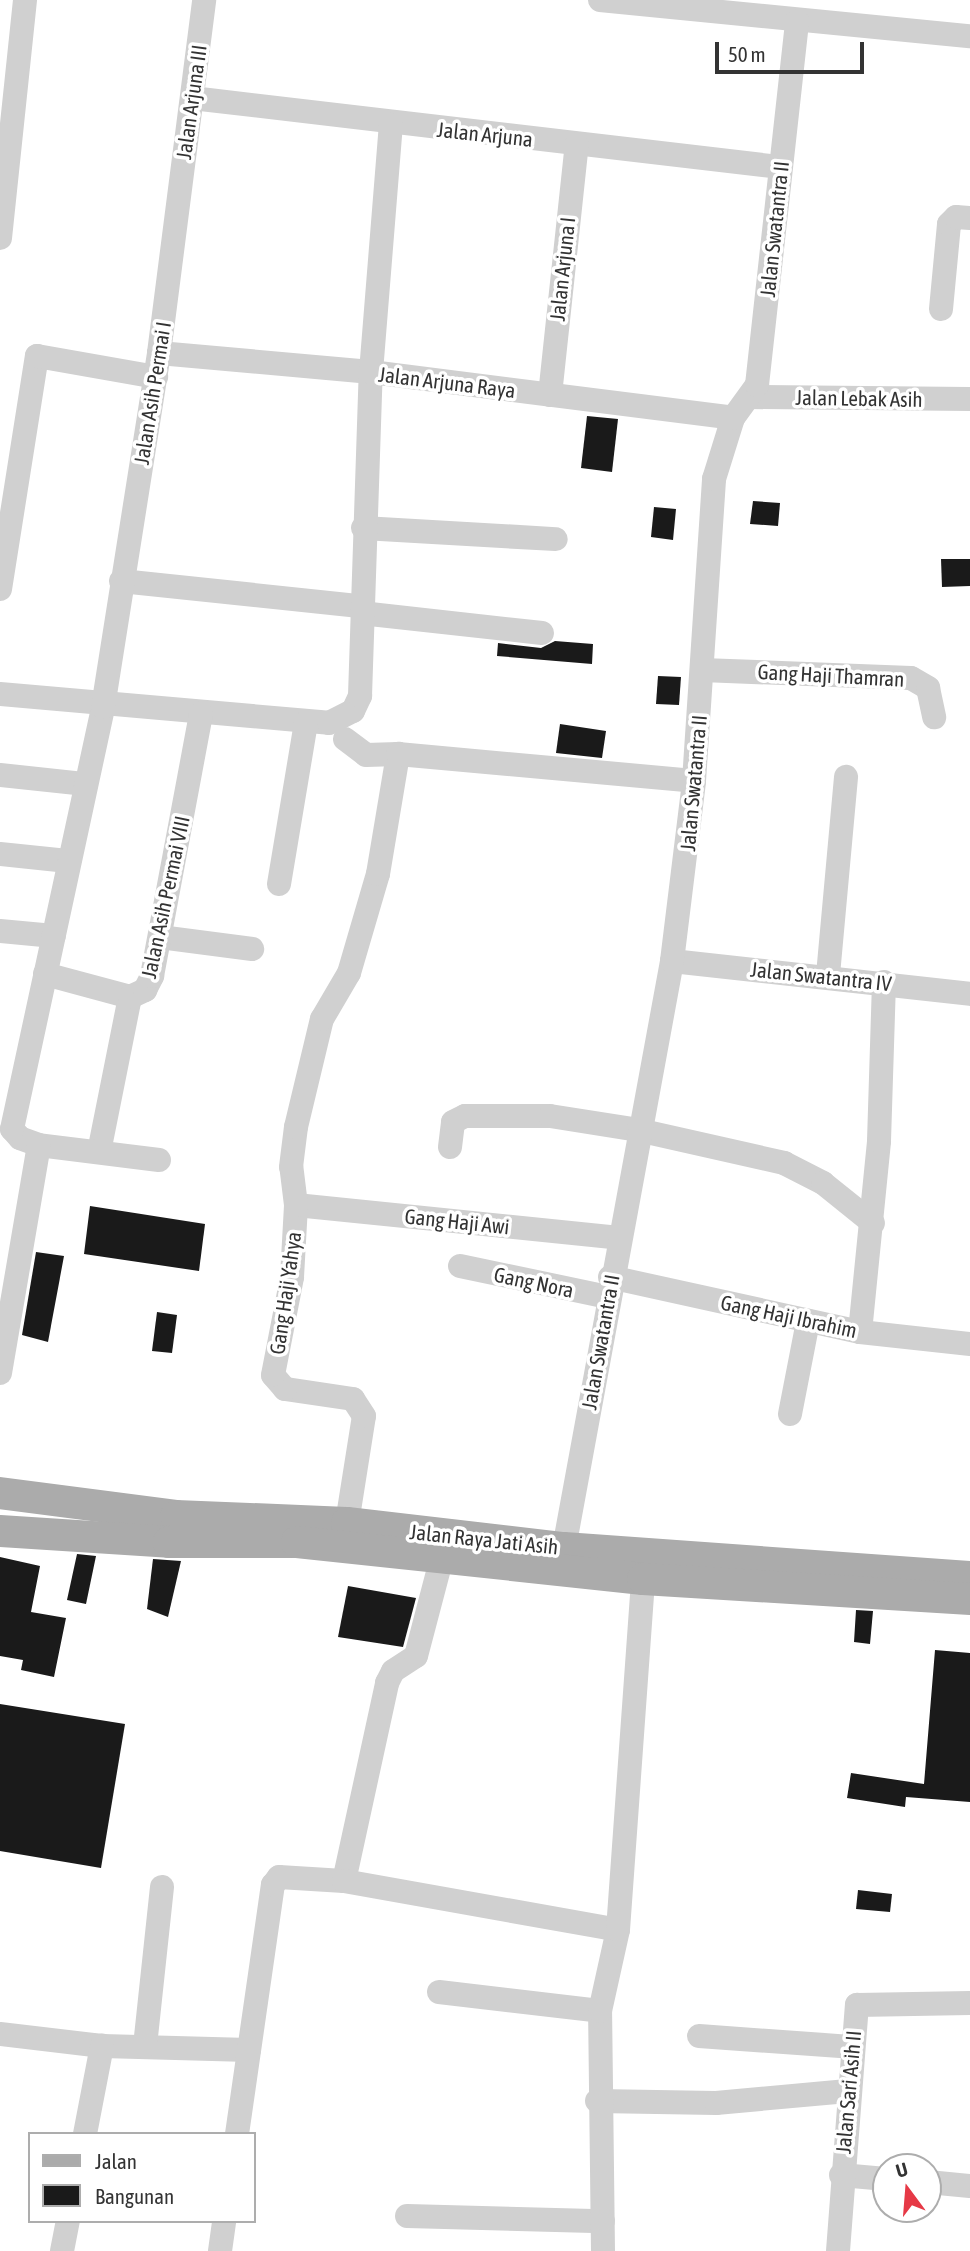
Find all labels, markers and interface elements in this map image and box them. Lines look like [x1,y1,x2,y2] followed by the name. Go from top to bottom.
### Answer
[718,28,867,72] scale bar
[728,42,766,66] text: 50 m
[171,43,211,161] street label: Jalan Arjuna III
[436,116,534,152] street label: Jalan Arjuna
[754,160,794,298] street label: Jalan Swatantra II
[544,216,580,322] street label: Jalan Arjuna I
[128,320,176,466] street label: Jalan Asih Permai I
[377,361,517,403] street label: Jalan Arjuna Raya
[795,384,923,412] street label: Jalan Lebak Asih
[757,659,905,691] street label: Gang Haji Thamran
[674,714,712,852] street label: Jalan Swatantra II
[135,814,195,980] street label: Jalan Asih Permai VIII
[749,956,893,996] street label: Jalan Swatantra IV
[403,1203,511,1239] street label: Gang Haji Awi
[264,1230,306,1356] street label: Gang Haji Yahya
[492,1261,576,1303] street label: Gang Nora
[576,1272,624,1412] street label: Jalan Swatantra II
[719,1289,859,1343] street label: Gang Haji Ibrahim
[408,1519,560,1559] street label: Jalan Raya Jati Asih
[830,2029,866,2155] street label: Jalan Sari Asih II
[28,2132,256,2223] legend
[95,2149,137,2173] text: Jalan
[872,2153,942,2223] north arrow
[893,2158,910,2182] text: U
[95,2184,174,2208] text: Bangunan

